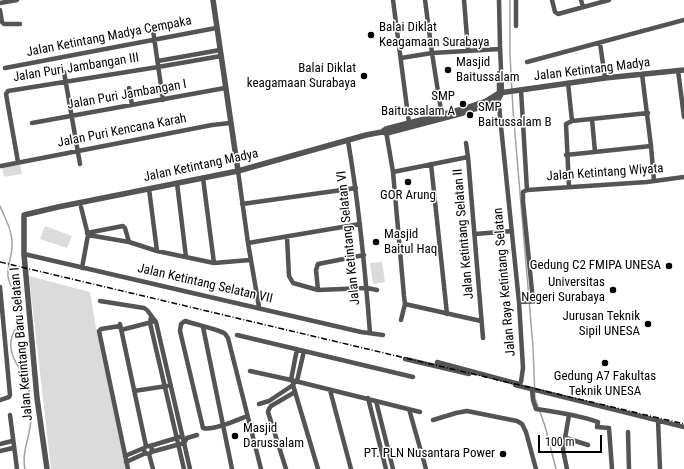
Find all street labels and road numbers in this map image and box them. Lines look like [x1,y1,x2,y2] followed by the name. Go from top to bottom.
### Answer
[25,13,193,61] street label: Jalan Ketintang Madya Cempaka
[12,50,140,86] street label: Jalan Puri Jambangan III
[533,55,651,85] street label: Jalan Ketintang Madya
[66,77,188,113] street label: Jalan Puri Jambangan I
[56,111,188,151] street label: Jalan Puri Kencana Karah
[142,146,260,186] street label: Jalan Ketintang Madya
[546,161,664,185] street label: Jalan Ketintang Wiyata
[451,168,477,300] street label: Jalan Ketintang Selatan II
[334,170,364,306] street label: Jalan Ketintang Selatan VI
[491,207,519,357] street label: Jalan Raya Ketintang Selatan
[136,261,274,307] street label: Jalan Ketintang Selatan VII
[8,267,36,421] street label: Jalan Ketintang Baru Selatan I

